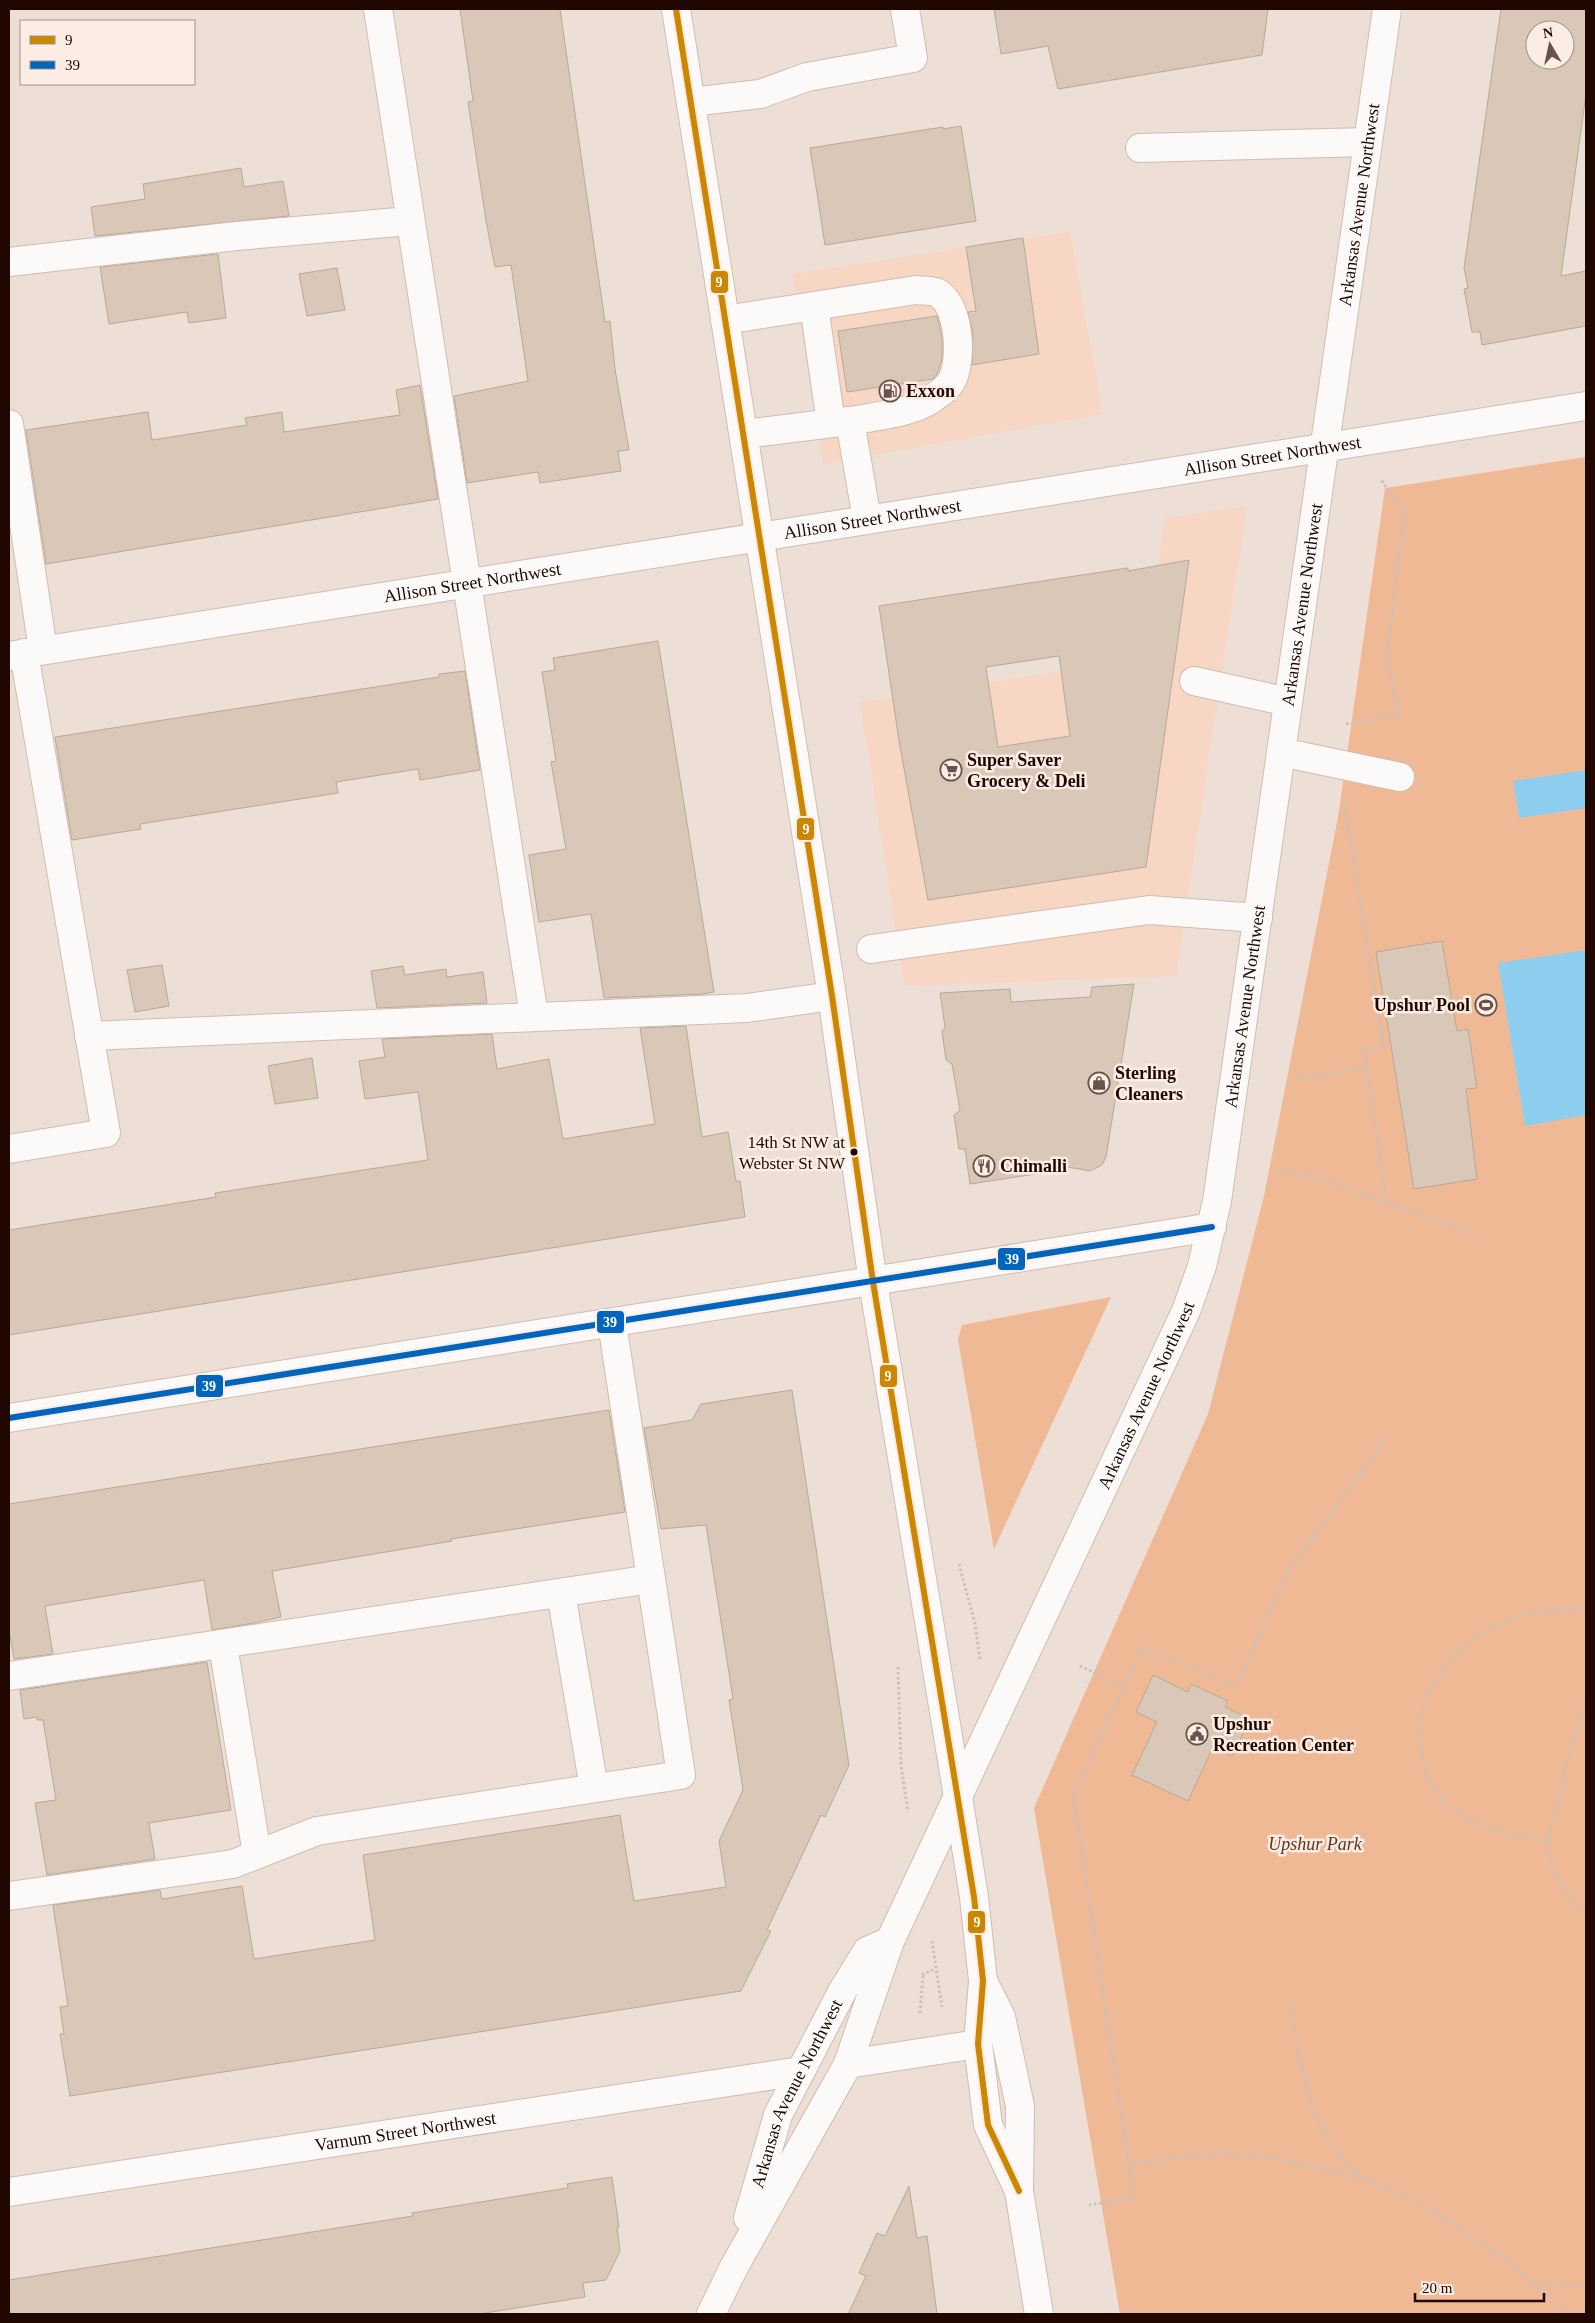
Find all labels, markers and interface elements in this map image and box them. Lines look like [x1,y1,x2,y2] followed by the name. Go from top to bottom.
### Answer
[20,20,195,85] legend
[1525,20,1575,70] north arrow
[1542,24,1554,41] text: N
[65,32,73,48] text: 9
[65,57,80,73] text: 39
[1335,102,1383,308] street label: Arkansas Avenue Northwest
[710,270,729,294] line badge: 9
[716,275,723,290] text: 9
[878,379,902,403] fuel station icon: Exxon
[906,381,955,401] place label: Exxon
[1182,432,1362,480] street label: Allison Street Northwest
[782,495,962,543] street label: Allison Street Northwest
[1278,502,1326,707] street label: Arkansas Avenue Northwest
[382,559,562,606] street label: Allison Street Northwest
[967,750,1086,791] place label: Super Saver Grocery & Deli
[939,758,963,782] supermarket icon: Super Saver Grocery & Deli
[796,817,815,841] line badge: 9
[803,822,810,837] text: 9
[1220,904,1269,1109] street label: Arkansas Avenue Northwest
[1474,993,1498,1017] sports icon: Upshur Pool
[1374,995,1470,1015] place label: Upshur Pool
[1115,1063,1183,1104] place label: Sterling Cleaners
[1087,1071,1111,1095] shop icon: Sterling Cleaners
[739,1133,846,1173] place label: 14th St NW at Webster St NW
[849,1147,859,1157] marker: 14th St NW at Webster St NW
[972,1154,996,1178] restaurant icon: Chimalli
[1000,1156,1067,1176] place label: Chimalli
[997,1247,1026,1271] line badge: 39
[1005,1252,1019,1267] text: 39
[1094,1299,1199,1492] street label: Arkansas Avenue Northwest
[596,1310,625,1334] line badge: 39
[603,1315,617,1330] text: 39
[879,1364,898,1388] line badge: 9
[885,1369,892,1384] text: 9
[195,1374,224,1398] line badge: 39
[202,1379,216,1394] text: 39
[1213,1714,1354,1755] place label: Upshur Recreation Center
[1185,1722,1209,1746] public building icon: Upshur Recreation Center
[1268,1834,1363,1854] park label: Upshur Park
[967,1910,986,1934] line badge: 9
[974,1915,981,1930] text: 9
[747,1996,846,2190] street label: Arkansas Avenue Northwest
[313,2108,497,2155] street label: Varnum Street Northwest
[1415,2270,1544,2302] scale bar
[1422,2280,1453,2296] text: 20 m

